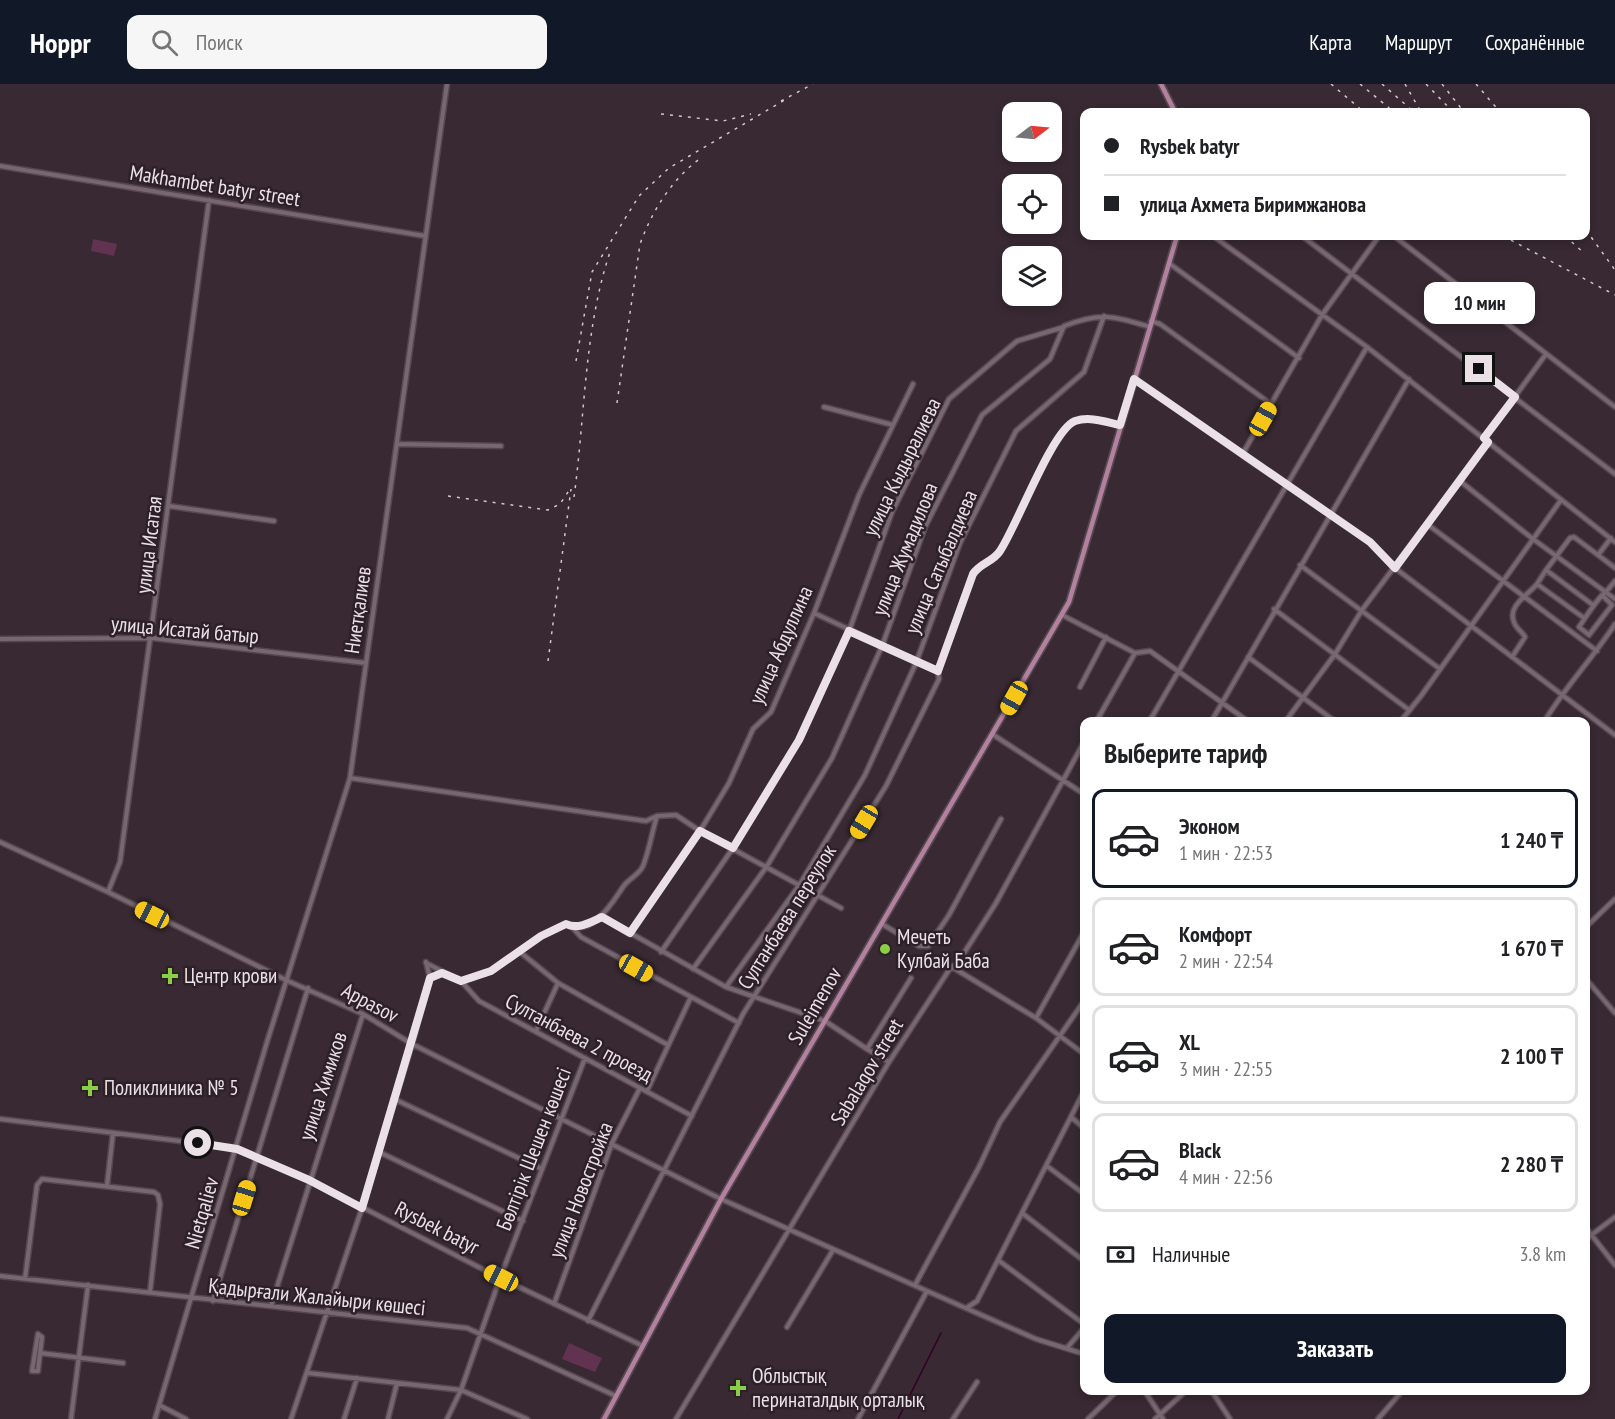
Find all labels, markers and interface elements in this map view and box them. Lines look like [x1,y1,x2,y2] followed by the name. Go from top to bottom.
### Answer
[127,15,547,69] search box
[30,24,91,61] text: Hoppr
[148,26,181,59] icon: search
[196,28,243,56] text: Поиск
[1309,29,1352,56] text: Карта
[1385,29,1452,56] text: Маршрут
[1485,29,1585,56] text: Сохранённые
[1002,102,1062,162] north arrow
[1002,102,1062,306] map controls
[1140,132,1239,160] text: Rysbek batyr
[128,159,302,212] street label: Makhambet batyr street
[1002,174,1062,234] button: locate
[1140,190,1366,218] text: улица Ахмета Биримжанова
[1002,246,1062,306] button: layers
[1424,282,1534,324] callout: 10 мин
[1453,290,1506,316] text: 10 мин
[1465,355,1492,382] route end
[856,393,947,540] street label: улица Кыдыралиева
[1246,399,1280,439] car
[866,478,944,619] street label: улица Жумадилова
[898,486,983,638] street label: улица Сатыбалдиева
[129,495,168,595] street label: улица Исатая
[338,565,377,655] street label: Ниетқалиев
[742,581,819,708] street label: улица Абдуллина
[110,610,260,649] street label: улица Исатай батыр
[997,678,1031,718] car
[1104,736,1267,770] text: Выберите тариф
[847,802,881,842] car
[1107,812,1161,866] icon: car
[1179,812,1240,840] text: Эконом
[1500,826,1563,854] text: 1 240 ₸
[731,839,842,994] street label: Султанбаева переулок
[1179,840,1273,866] text: 1 мин · 22:53
[132,899,172,931] car
[1107,920,1161,974] icon: car
[1179,920,1252,948] text: Комфорт
[897,923,990,974] place label: Мечеть Кулбай Баба
[1500,934,1563,962] text: 1 670 ₸
[878,942,892,956] marker: Мечеть Кулбай Баба
[1179,948,1273,974] text: 2 мин · 22:54
[616,951,656,985] car
[184,962,277,989] place label: Центр крови
[782,962,848,1049] street label: Suleimenov
[161,967,179,985] marker: Центр крови
[337,976,404,1029] street label: Appasov
[501,987,658,1088] street label: Султанбаева 2 проезд
[824,1013,909,1130] street label: Sabalaqov street
[292,1028,353,1144] street label: улица Химиков
[1107,1028,1161,1082] icon: car
[1179,1028,1200,1056] text: XL
[1500,1042,1563,1070] text: 2 100 ₸
[1179,1056,1273,1082] text: 3 мин · 22:55
[490,1063,577,1234] street label: Бөлтірік Шешен көшесі
[104,1074,239,1101] place label: Поликлиника № 5
[81,1079,99,1097] marker: Поликлиника № 5
[542,1118,619,1262] street label: улица Новостройка
[184,1129,211,1156] route start
[1107,1136,1161,1190] icon: car
[1179,1136,1221,1164] text: Black
[1500,1150,1563,1178] text: 2 280 ₸
[1179,1164,1273,1190] text: 4 мин · 22:56
[178,1173,225,1252] street label: Nietqaliev
[230,1178,258,1218] car
[390,1195,484,1260] street label: Rysbek batyr
[1104,1238,1137,1271] icon: cash
[1152,1240,1230,1268] text: Наличные
[1519,1241,1566,1267] text: 3.8 km
[481,1262,521,1294] car
[207,1272,427,1321] street label: Қадырғали Жалайыри көшесі
[1104,1314,1566,1383] button: Заказать
[752,1362,925,1413] place label: Облыстық перинаталдық орталық
[729,1379,747,1397] marker: Облыстық перинаталдық орталық

